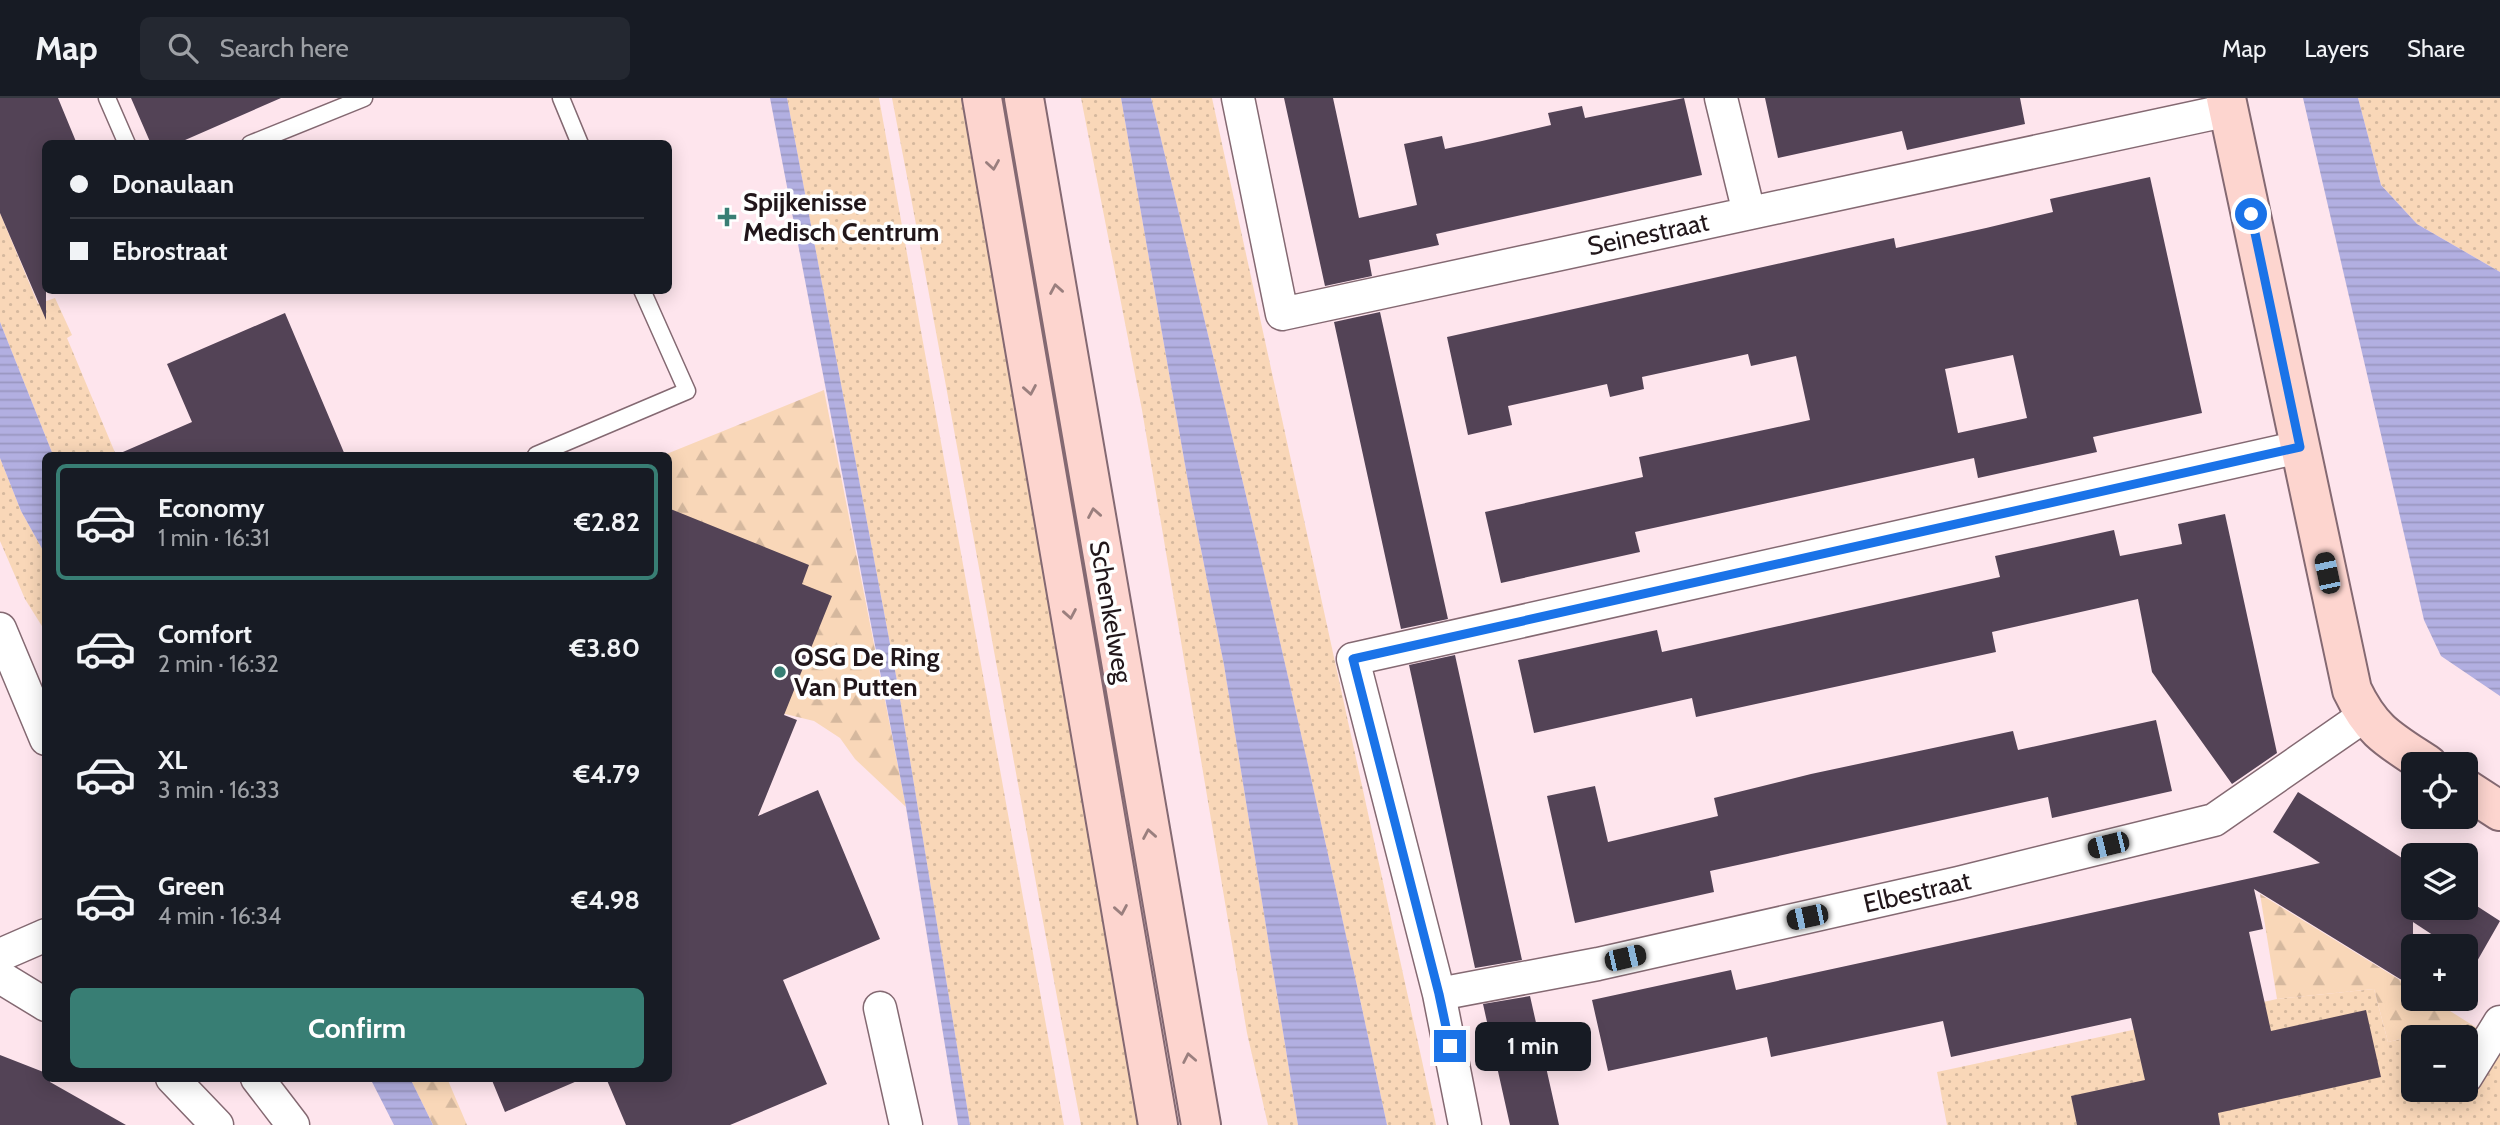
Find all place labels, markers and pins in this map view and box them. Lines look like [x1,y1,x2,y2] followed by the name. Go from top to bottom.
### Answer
[743,186,939,248] place label: Spijkenisse Medisch Centrum
[717,207,737,227] marker: Spijkenisse Medisch Centrum
[794,641,939,703] place label: OSG De Ring Van Putten
[772,664,788,680] marker: OSG De Ring Van Putten

